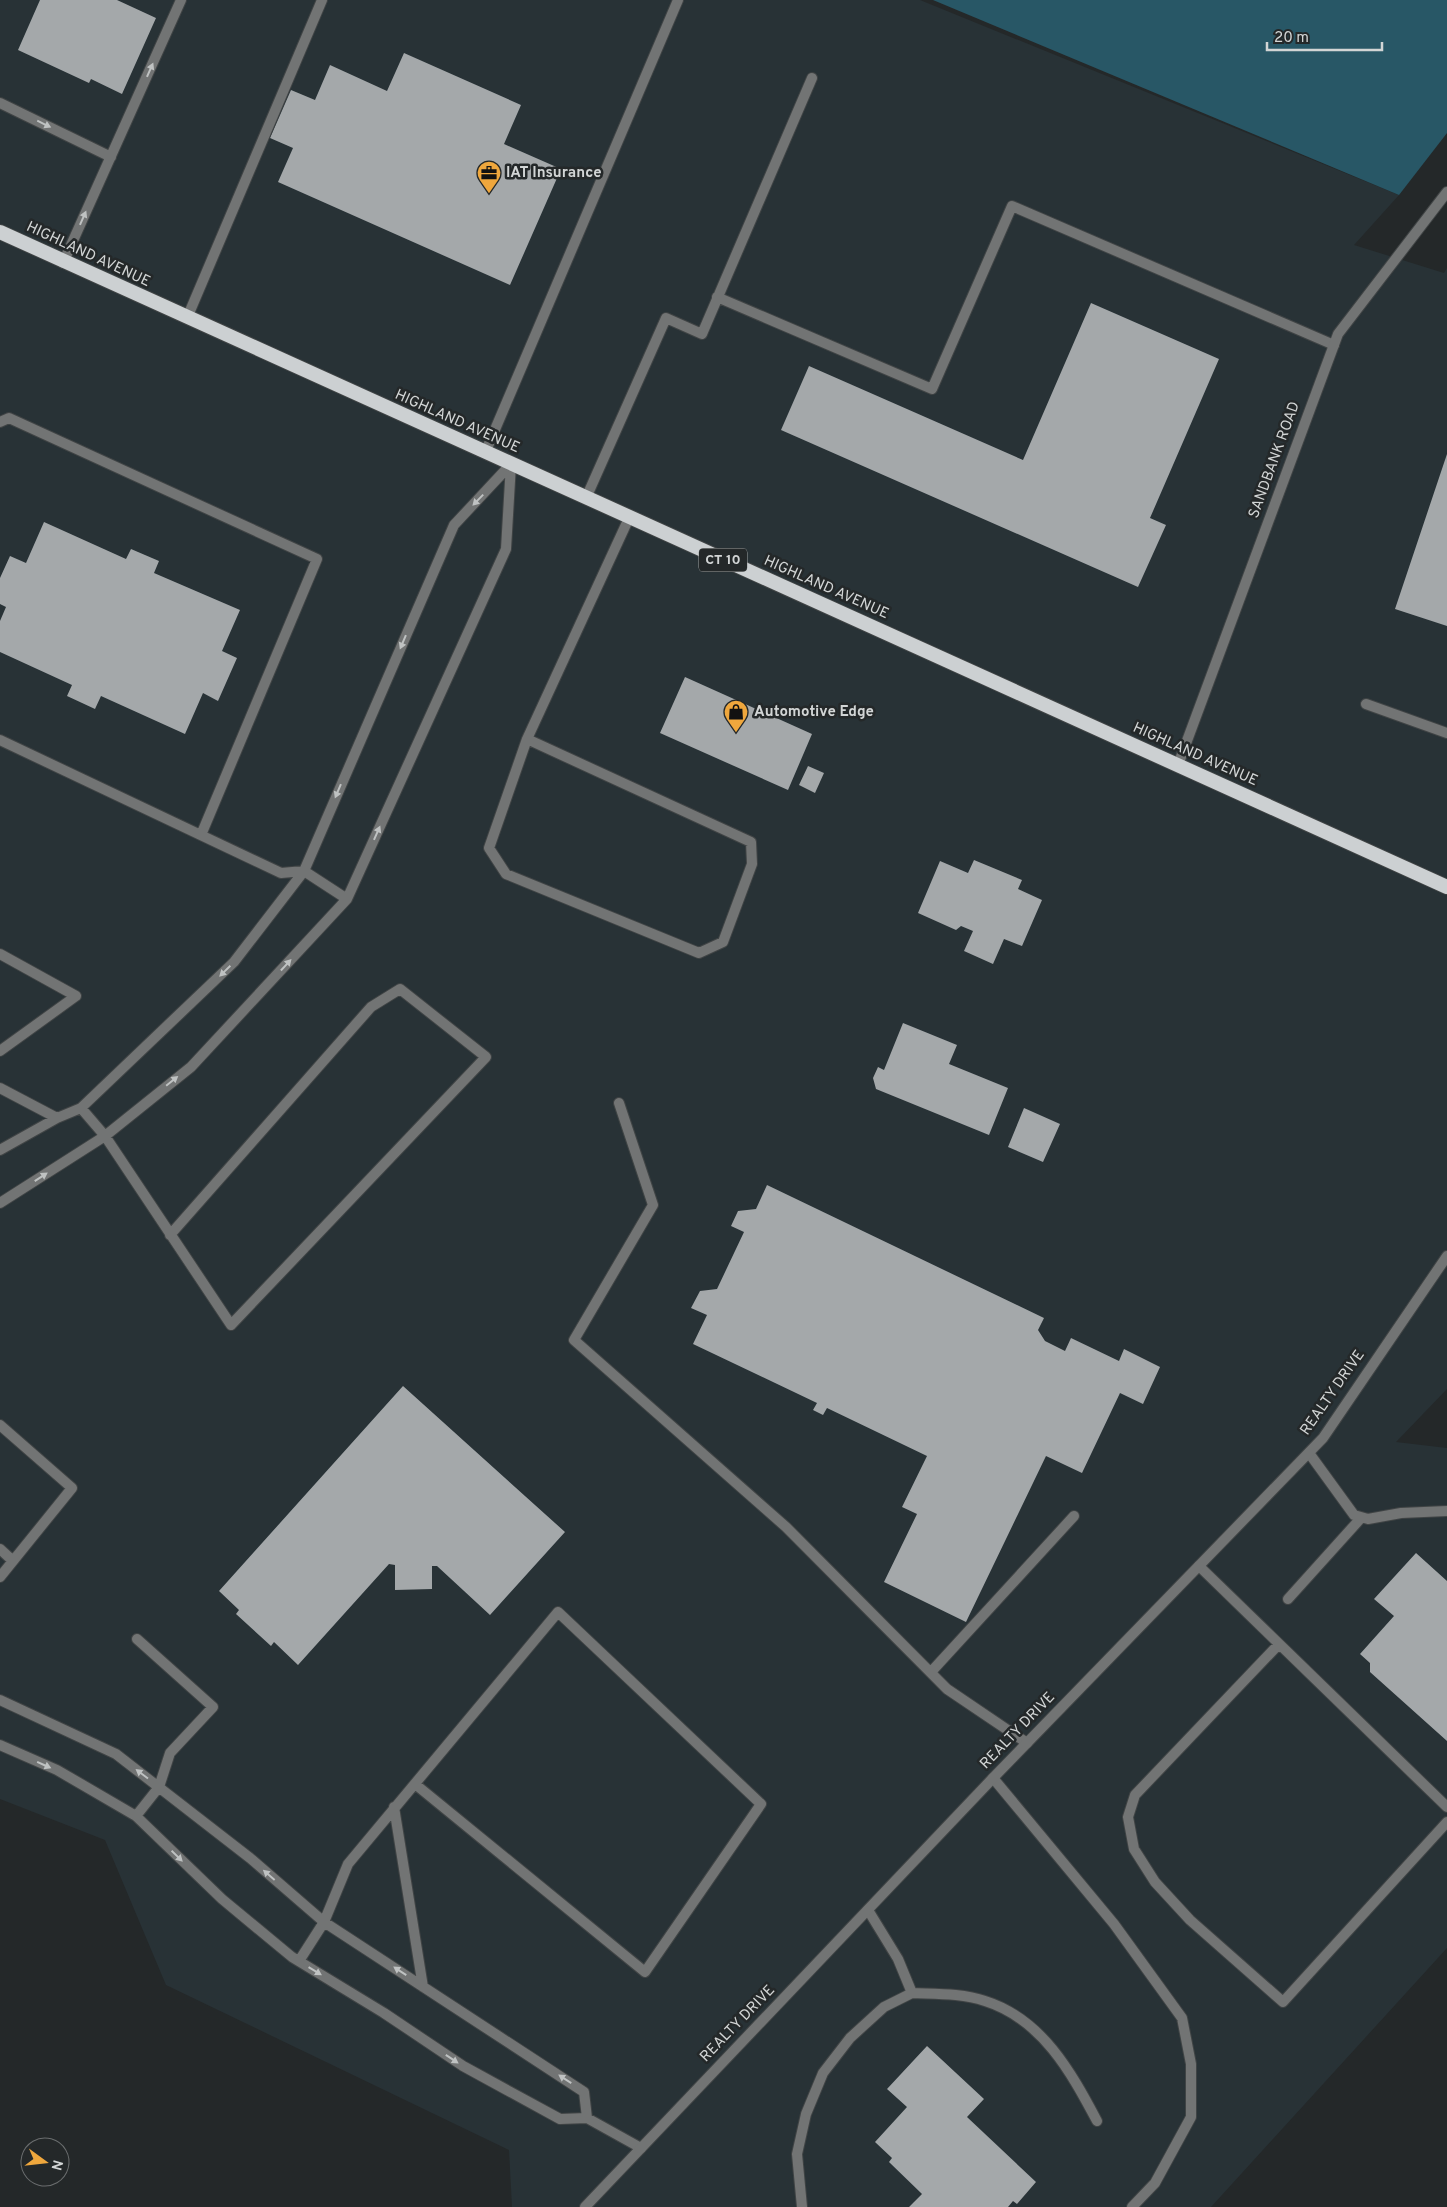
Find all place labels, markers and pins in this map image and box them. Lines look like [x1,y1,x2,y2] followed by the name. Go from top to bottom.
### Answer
[476,160,502,194] office icon: IAT Insurance
[506,164,602,183] place label: IAT Insurance
[723,699,749,733] shop icon: Automotive Edge
[754,703,874,722] place label: Automotive Edge

